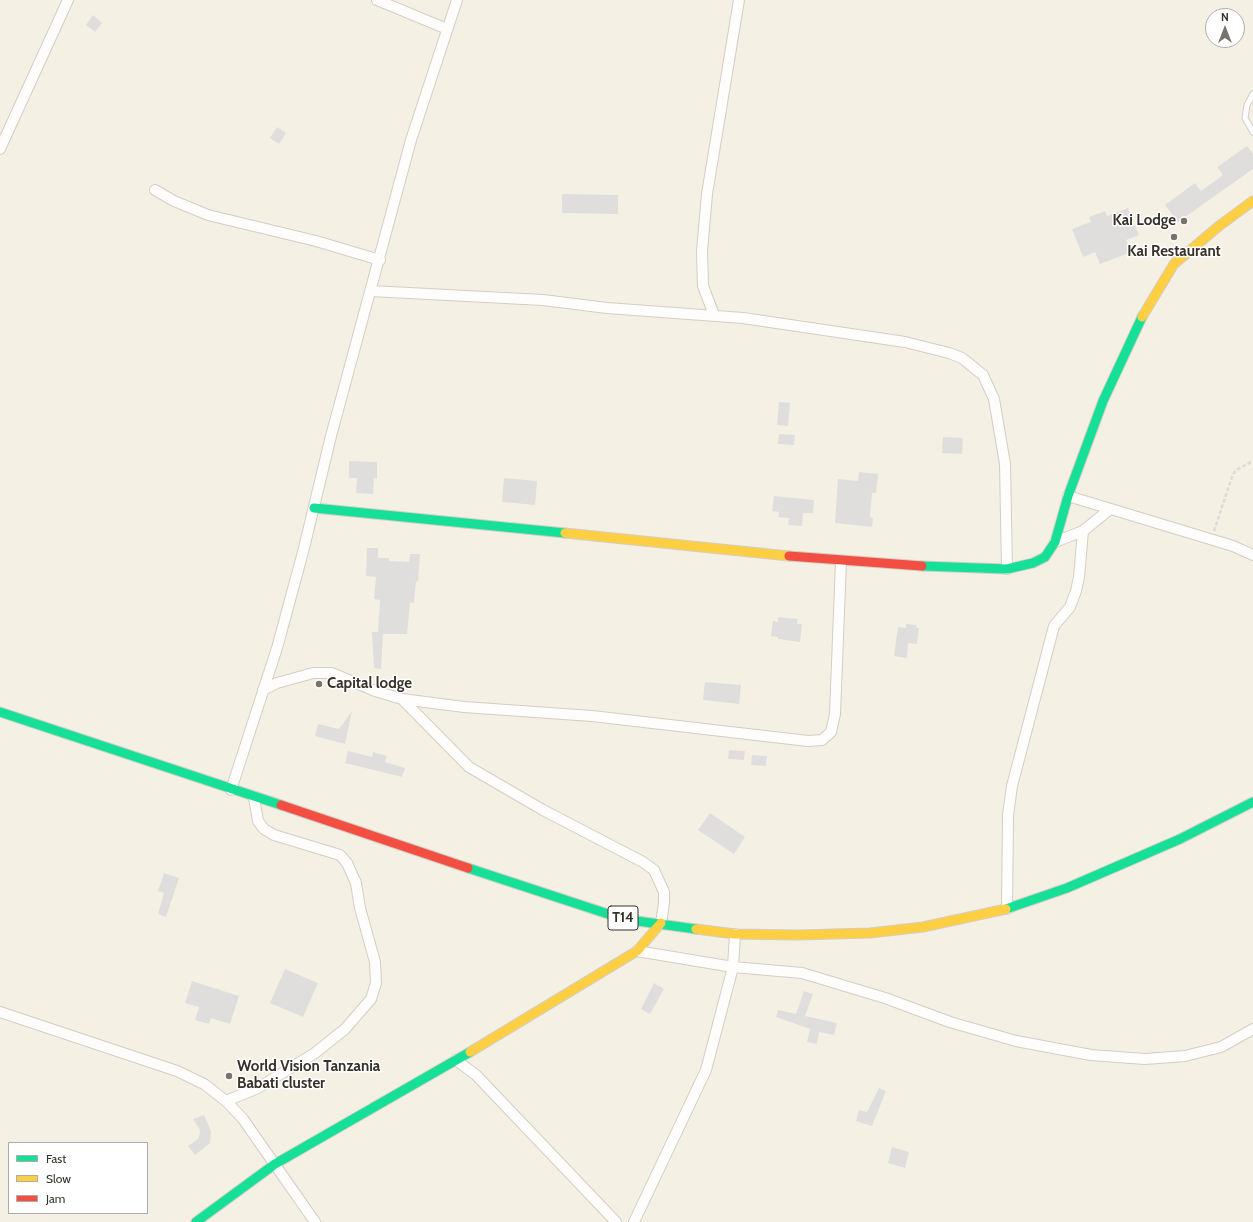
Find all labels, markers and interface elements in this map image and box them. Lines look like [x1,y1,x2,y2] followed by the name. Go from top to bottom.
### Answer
[1205,8,1245,48] north arrow
[1221,10,1229,24] text: N
[1113,212,1176,230] place label: Kai Lodge
[1179,216,1189,226] marker: Kai Lodge
[1169,232,1179,242] marker: Kai Restaurant
[1127,243,1221,261] place label: Kai Restaurant
[327,675,412,693] place label: Capital lodge
[314,679,324,689] marker: Capital lodge
[608,906,638,930] road number: T14
[237,1058,380,1093] place label: World Vision Tanzania Babati cluster
[224,1071,234,1081] marker: World Vision Tanzania Babati cluster
[8,1142,148,1214] legend
[46,1151,66,1166] text: Fast
[46,1171,71,1186] text: Slow
[46,1191,65,1206] text: Jam

